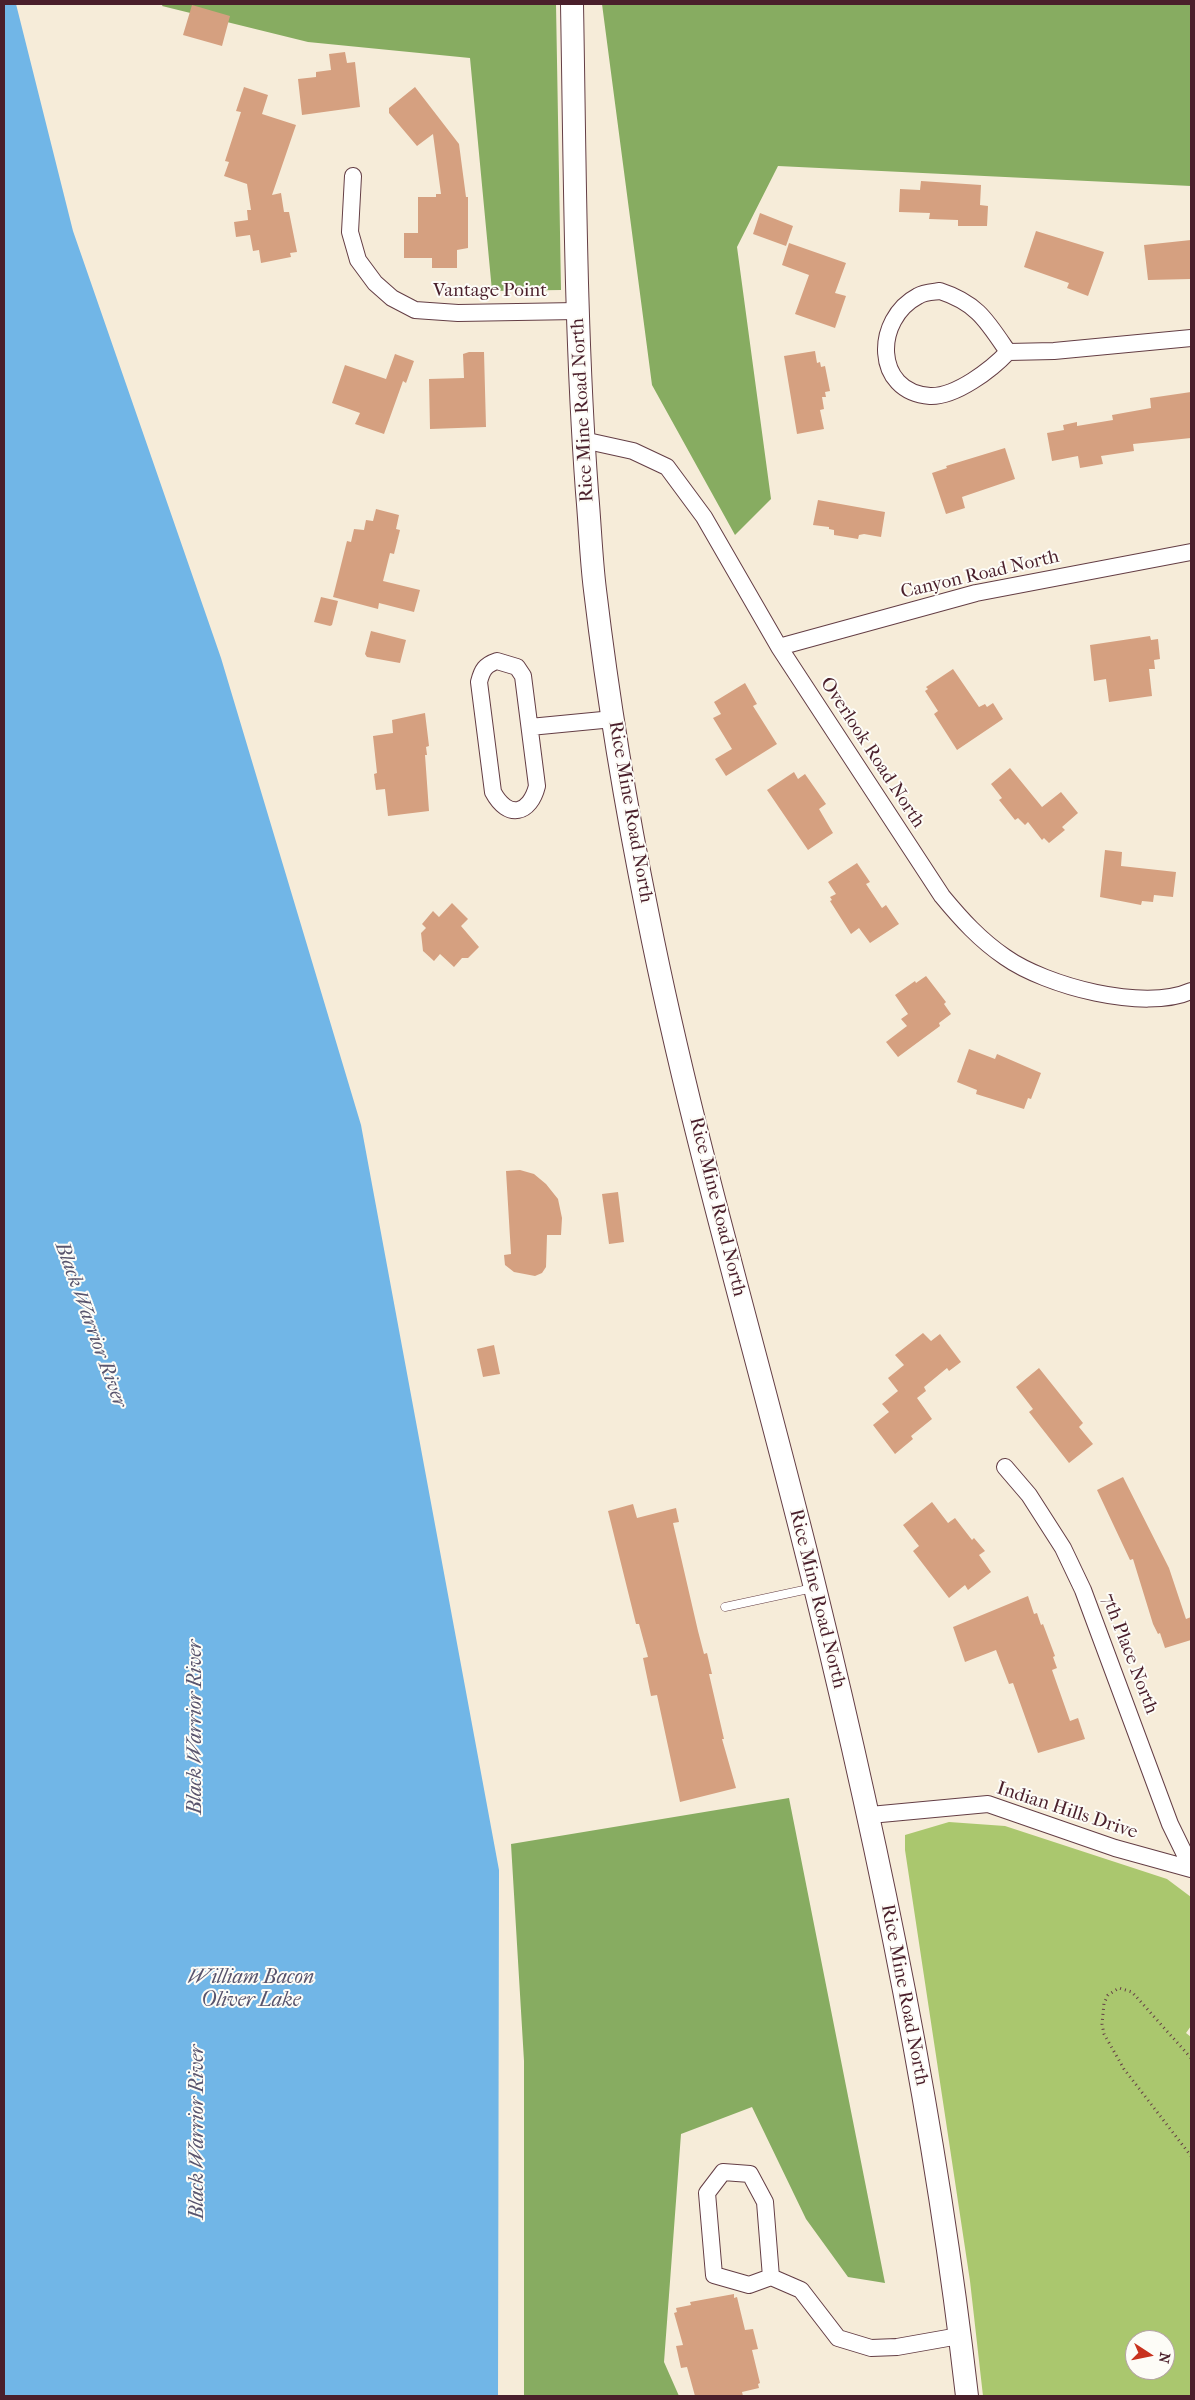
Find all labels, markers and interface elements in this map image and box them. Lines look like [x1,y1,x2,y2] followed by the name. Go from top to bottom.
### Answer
[433,280,547,302] street label: Vantage Point
[567,317,599,503] street label: Rice Mine Road North
[899,546,1061,604] street label: Canyon Road North
[815,673,929,833] street label: Overlook Road North
[603,719,657,905] street label: Rice Mine Road North
[684,1115,750,1299] street label: Rice Mine Road North
[49,1239,131,1411] water label: Black Warrior River
[784,1507,850,1691] street label: Rice Mine Road North
[1096,1591,1162,1717] street label: 7th Place North
[184,1640,208,1814] water label: Black Warrior River
[994,1777,1140,1845] street label: Indian Hills Drive
[875,1902,933,2088] street label: Rice Mine Road North
[188,1966,314,2013] water label: William Bacon Oliver Lake
[186,2045,210,2219] water label: Black Warrior River
[1125,2330,1175,2380] north arrow
[1155,2351,1174,2365] text: N

